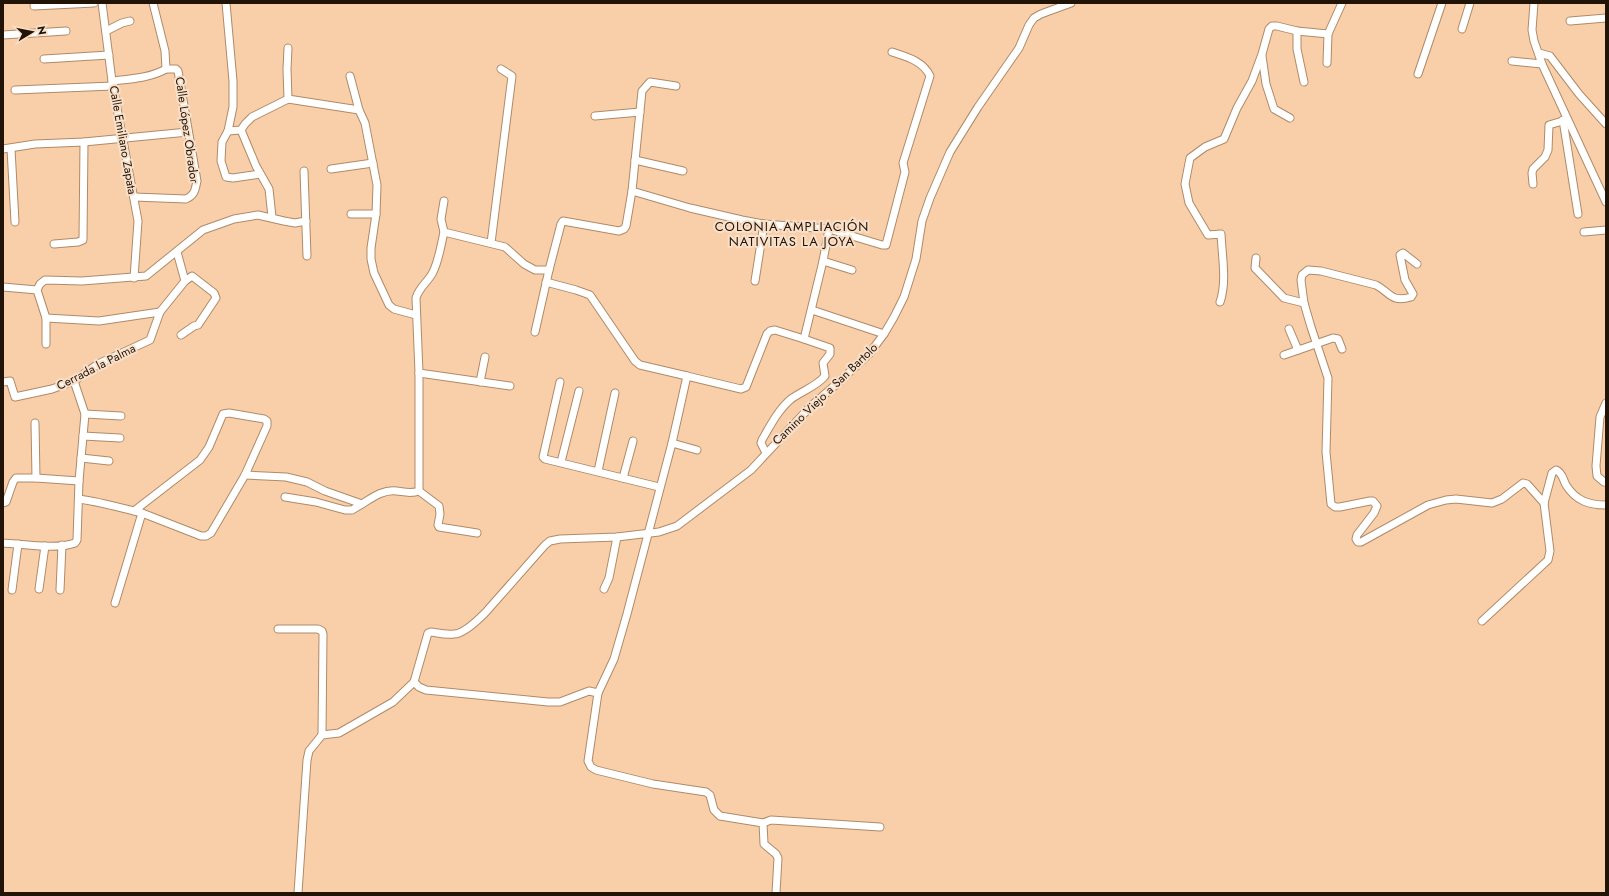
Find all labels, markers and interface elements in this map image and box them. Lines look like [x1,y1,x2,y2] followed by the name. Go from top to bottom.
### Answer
[12,12,52,52] north arrow
[33,25,50,36] text: N
[171,76,203,185] street label: Calle López Obrador
[105,84,141,196] street label: Calle Emiliano Zapata
[715,217,869,251] district label: COLONIA AMPLIACIÓN NATIVITAS LA JOYA
[53,339,139,395] street label: Cerrada la Palma
[768,339,882,449] street label: Camino Viejo a San Bartolo

